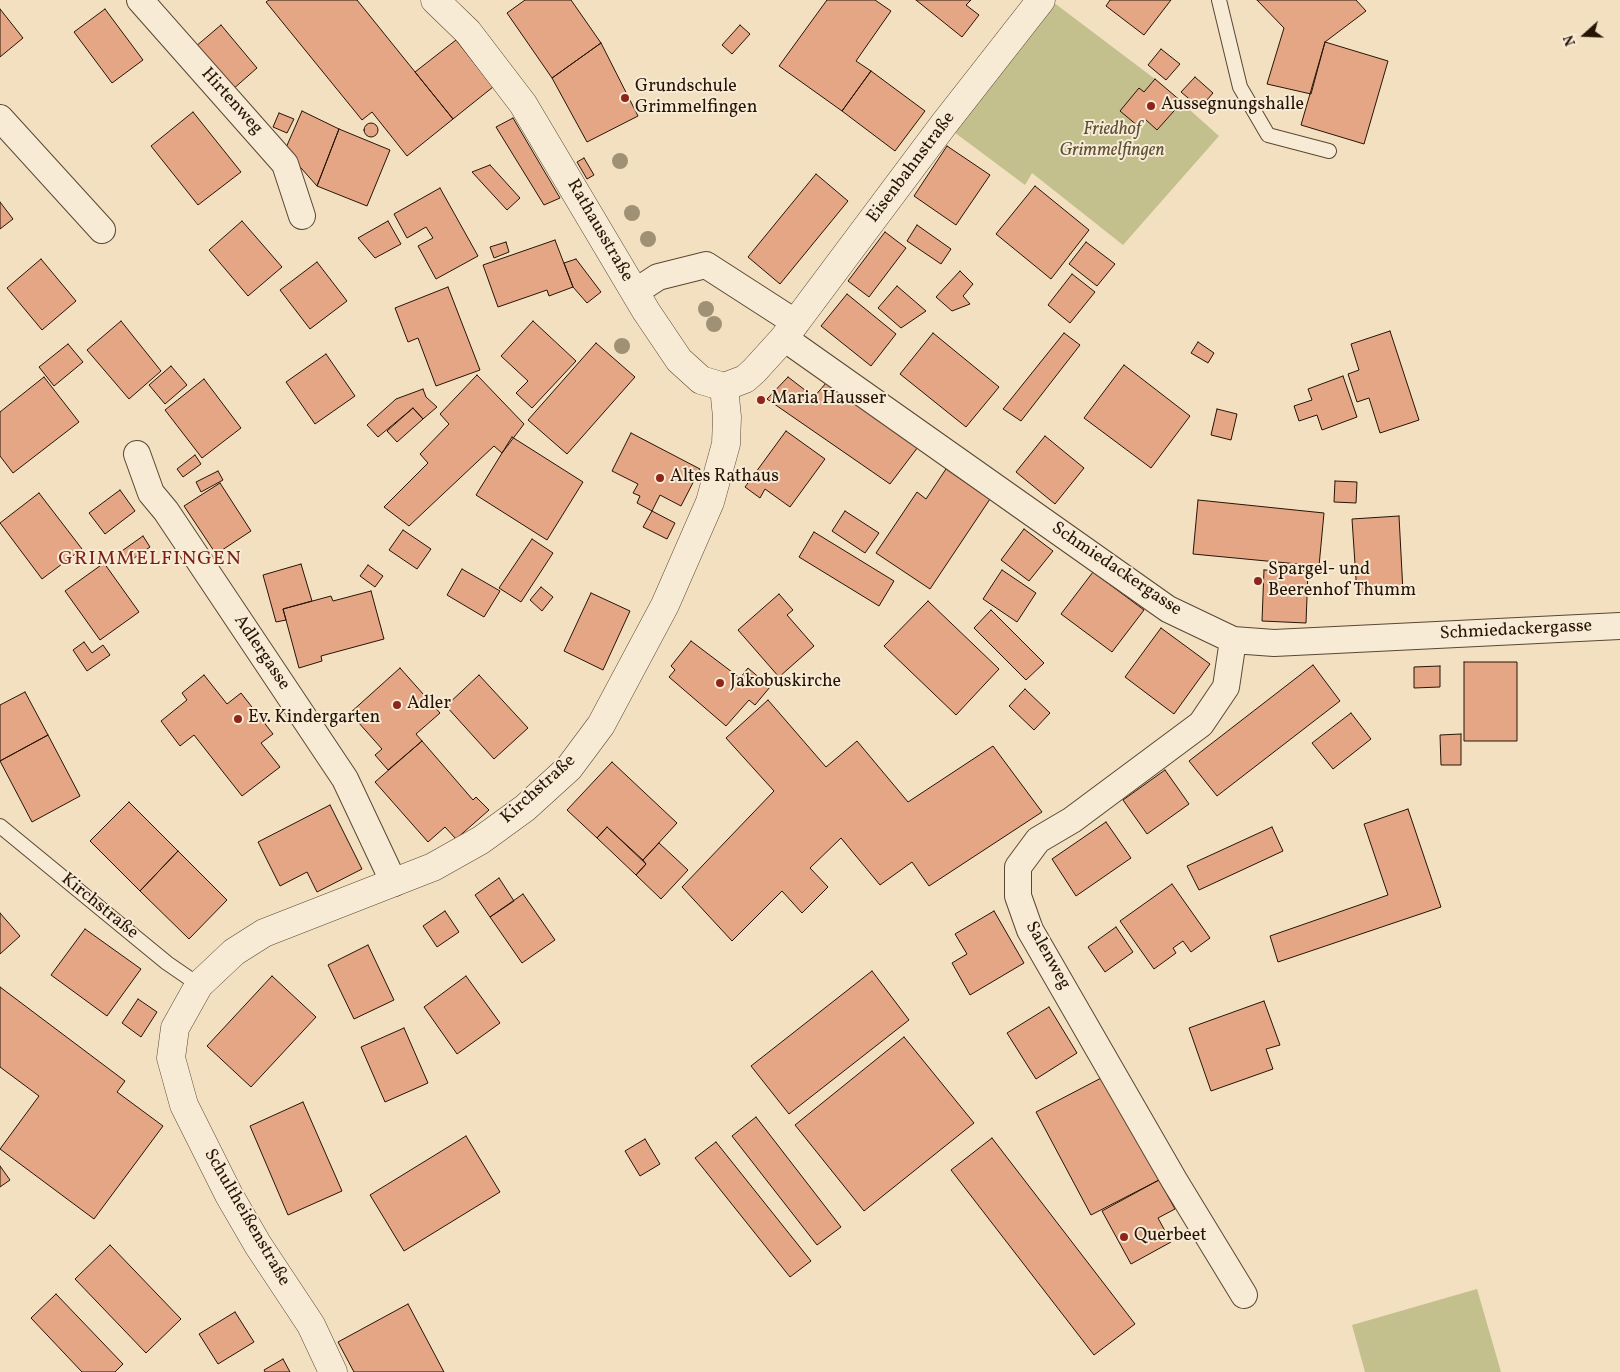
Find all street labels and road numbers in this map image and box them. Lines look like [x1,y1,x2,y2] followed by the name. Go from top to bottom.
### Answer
[195,64,267,140] street label: Hirtenweg
[863,108,961,228] street label: Eisenbahnstraße
[561,176,637,286] street label: Rathausstraße
[1047,518,1185,622] street label: Schmiedackergasse
[228,611,294,695] street label: Adlergasse
[1439,616,1593,646] street label: Schmiedackergasse
[497,751,581,829] street label: Kirchstraße
[56,869,142,945] street label: Kirchstraße
[1020,918,1074,994] street label: Salenweg
[198,1146,294,1290] street label: Schultheißenstraße

